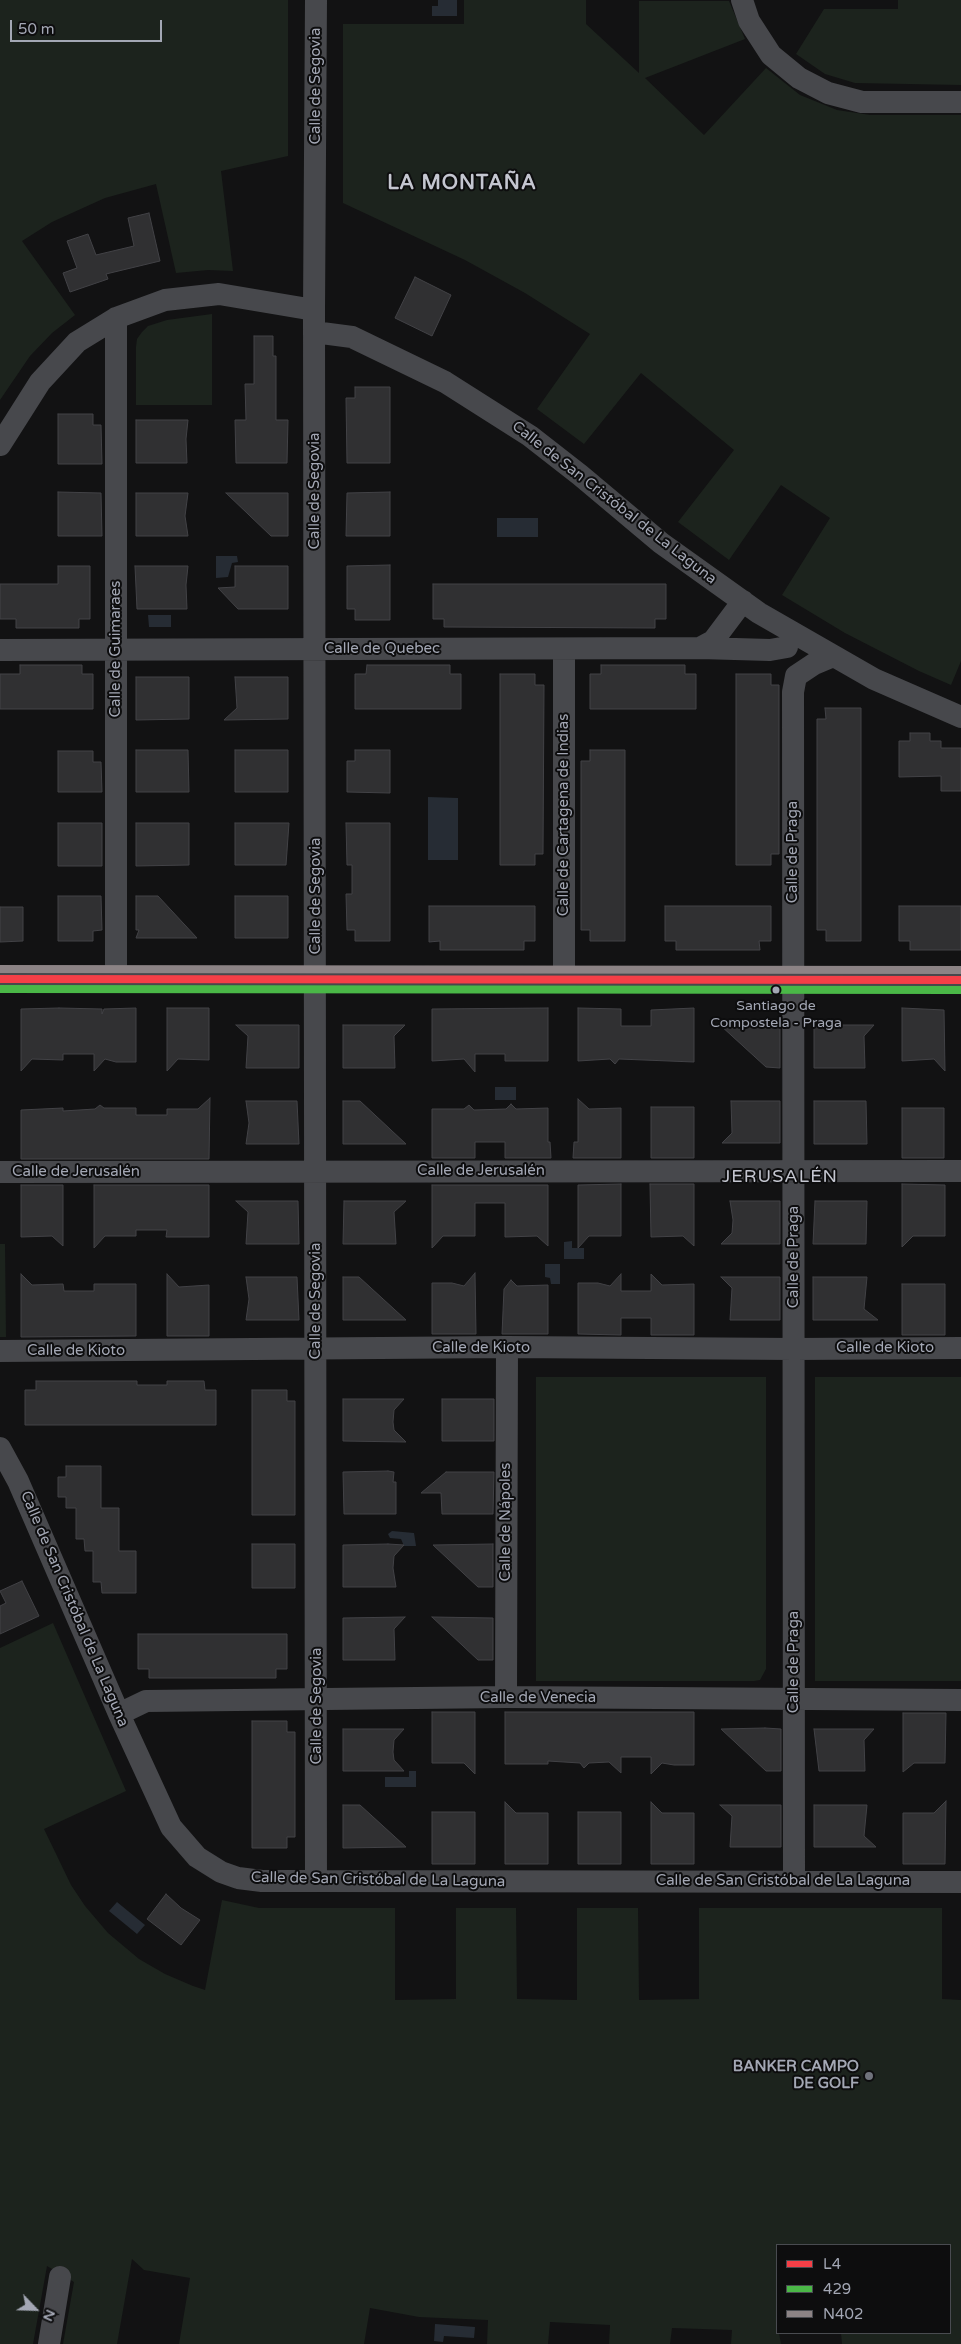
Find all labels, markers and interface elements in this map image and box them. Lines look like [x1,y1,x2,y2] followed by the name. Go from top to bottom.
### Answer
[12,10,165,42] scale bar
[18,20,55,38] text: 50 m
[307,28,325,144] street label: Calle de Segovia
[386,172,538,196] district label: LA MONTAÑA
[508,418,720,588] street label: Calle de San Cristóbal de La Laguna
[306,433,324,549] street label: Calle de Segovia
[107,581,125,717] street label: Calle de Guimaraes
[324,640,440,658] street label: Calle de Quebec
[555,714,573,916] street label: Calle de Cartagena de Indias
[784,801,802,903] street label: Calle de Praga
[307,838,325,954] street label: Calle de Segovia
[771,985,781,995] marker: Santiago de Compostela - Praga
[710,998,842,1030] place label: Santiago de Compostela - Praga
[417,1162,545,1180] street label: Calle de Jerusalén
[12,1163,140,1181] street label: Calle de Jerusalén
[721,1166,839,1188] district label: JERUSALÉN
[785,1206,803,1308] street label: Calle de Praga
[307,1243,325,1359] street label: Calle de Segovia
[432,1339,530,1357] street label: Calle de Kioto
[836,1339,934,1357] street label: Calle de Kioto
[27,1342,125,1360] street label: Calle de Kioto
[497,1462,515,1582] street label: Calle de Nápoles
[16,1488,132,1730] street label: Calle de San Cristóbal de La Laguna
[785,1611,803,1713] street label: Calle de Praga
[308,1648,326,1764] street label: Calle de Segovia
[480,1689,596,1707] street label: Calle de Venecia
[251,1869,505,1891] street label: Calle de San Cristóbal de La Laguna
[656,1872,910,1890] street label: Calle de San Cristóbal de La Laguna
[733,2058,859,2093] place label: BANKER CAMPO DE GOLF
[863,2070,875,2082] marker: BANKER CAMPO DE GOLF
[776,2244,951,2334] legend
[823,2255,841,2273] text: L4
[823,2280,851,2298] text: 429
[10,2284,60,2334] north arrow
[823,2305,863,2323] text: N402
[39,2307,59,2324] text: N

